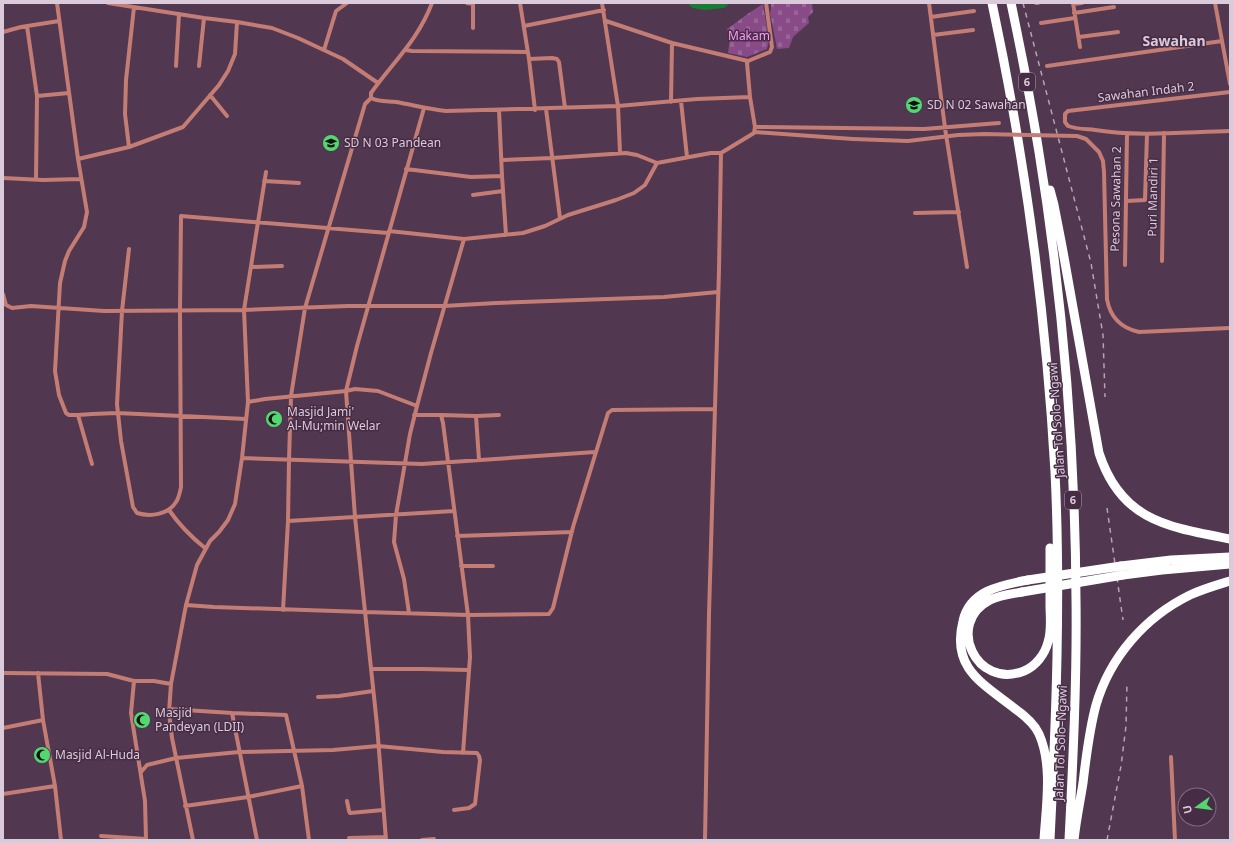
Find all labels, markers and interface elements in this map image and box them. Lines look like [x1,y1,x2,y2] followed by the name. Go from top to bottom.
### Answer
[728,27,770,44] park label: Makam
[1142,31,1206,50] district label: Sawahan
[1019,73,1035,91] road number: 6
[1097,77,1195,106] street label: Sawahan Indah 2
[904,95,924,115] school or university icon: SD N 02 Sawahan
[927,96,1026,113] place label: SD N 02 Sawahan
[321,133,341,153] school or university icon: SD N 03 Pandean
[344,134,441,151] place label: SD N 03 Pandean
[1106,146,1125,252] street label: Pesona Sawahan 2
[1143,157,1162,237] street label: Puri Mandiri 1
[1044,362,1069,479] street label: Jalan Tol Solo–Ngawi
[287,403,381,434] place label: Masjid Jami' Al-Mu;min Welar
[264,409,284,429] mosque icon: Masjid Jami' Al-Mu;min Welar
[1065,491,1081,509] road number: 6
[1050,685,1071,802] street label: Jalan Tol Solo–Ngawi
[155,704,244,735] place label: Masjid Pandeyan (LDII)
[132,710,152,730] mosque icon: Masjid Pandeyan (LDII)
[32,745,52,765] mosque icon: Masjid Al-Huda
[55,746,140,763] place label: Masjid Al-Huda
[1177,787,1217,827] north arrow
[1179,804,1195,815] text: U

